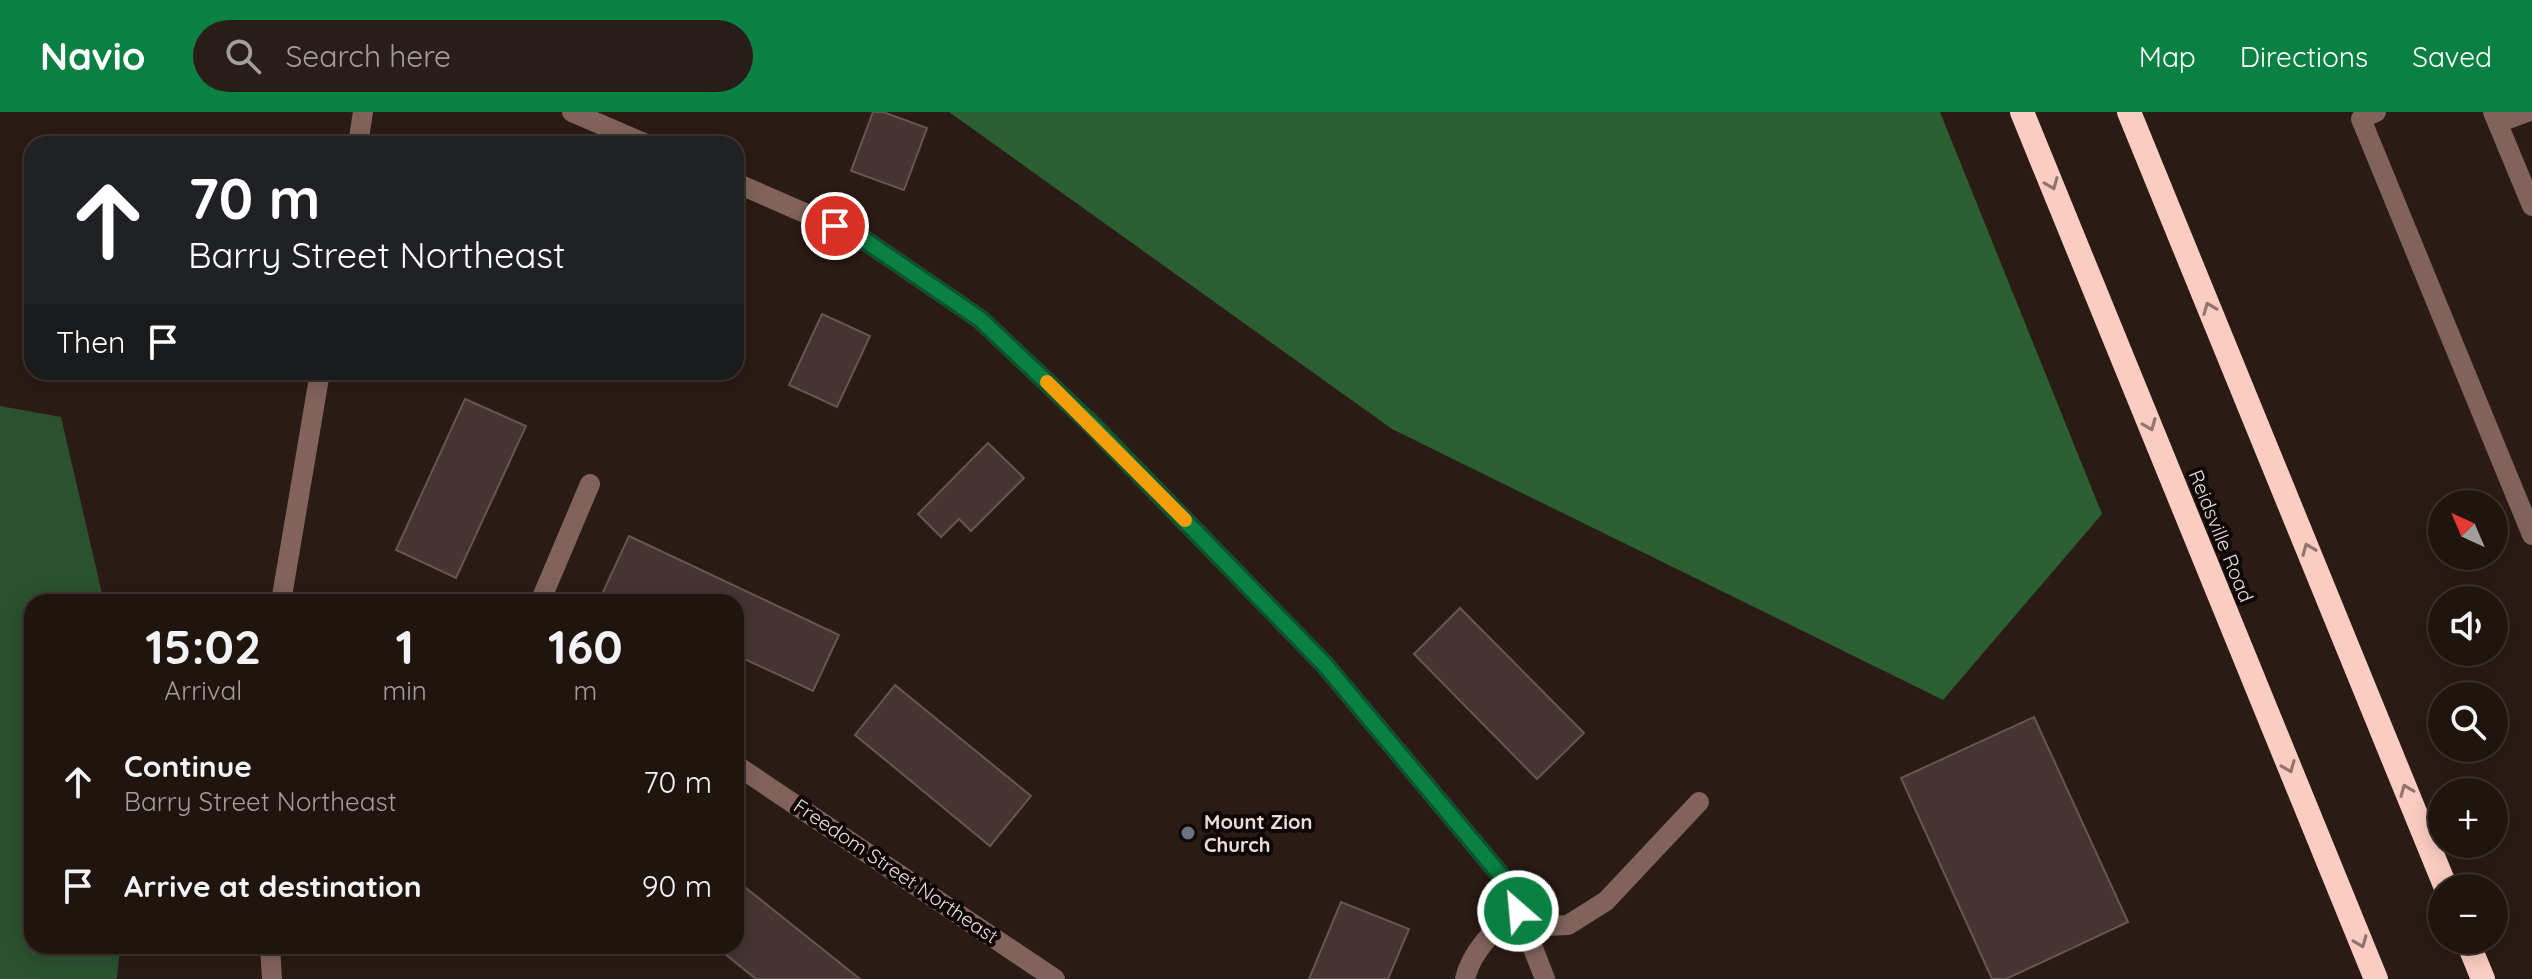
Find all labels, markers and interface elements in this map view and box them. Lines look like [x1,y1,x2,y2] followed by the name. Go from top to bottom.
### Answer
[193,20,753,92] search box
[40,32,145,80] text: Navio
[221,34,265,78] icon: search
[285,37,451,75] text: Search here
[2139,39,2196,74] text: Map
[2240,39,2368,74] text: Directions
[2412,39,2492,74] text: Saved
[188,163,320,233] text: 70 m
[56,168,160,272] icon: ahead
[2042,176,2058,190] one-way arrow
[801,192,869,260] pin
[813,204,857,248] icon: arrive
[188,232,565,277] text: Barry Street Northeast
[2203,302,2219,317] one-way arrow
[141,320,185,364] icon: arrive
[56,323,125,361] text: Then
[2140,417,2157,431] one-way arrow
[2184,466,2259,606] street label: Reidsville Road
[2428,490,2508,570] north arrow
[2428,490,2508,954] map controls
[2301,543,2317,557] one-way arrow
[2428,586,2508,666] button: sound
[145,616,261,676] text: 15:02
[395,616,414,676] text: 1
[548,616,623,676] text: 160
[164,674,242,707] text: Arrival
[383,674,427,707] text: min
[574,674,597,707] text: m
[2428,682,2508,762] button: search
[124,747,252,785] text: Continue
[2280,759,2296,773] one-way arrow
[56,760,100,804] icon: ahead
[643,763,712,801] text: 70 m
[2428,778,2508,858] button: +
[2399,784,2416,798] one-way arrow
[124,785,397,818] text: Barry Street Northeast
[789,793,1003,948] street label: Freedom Street Northeast
[1204,809,1312,857] place label: Mount Zion Church
[1179,824,1197,842] marker: Mount Zion Church
[56,864,100,908] icon: arrive
[124,867,422,905] text: Arrive at destination
[642,867,712,905] text: 90 m
[1476,869,1560,953] position arrow
[2428,874,2508,954] button: −
[2351,934,2368,948] one-way arrow

